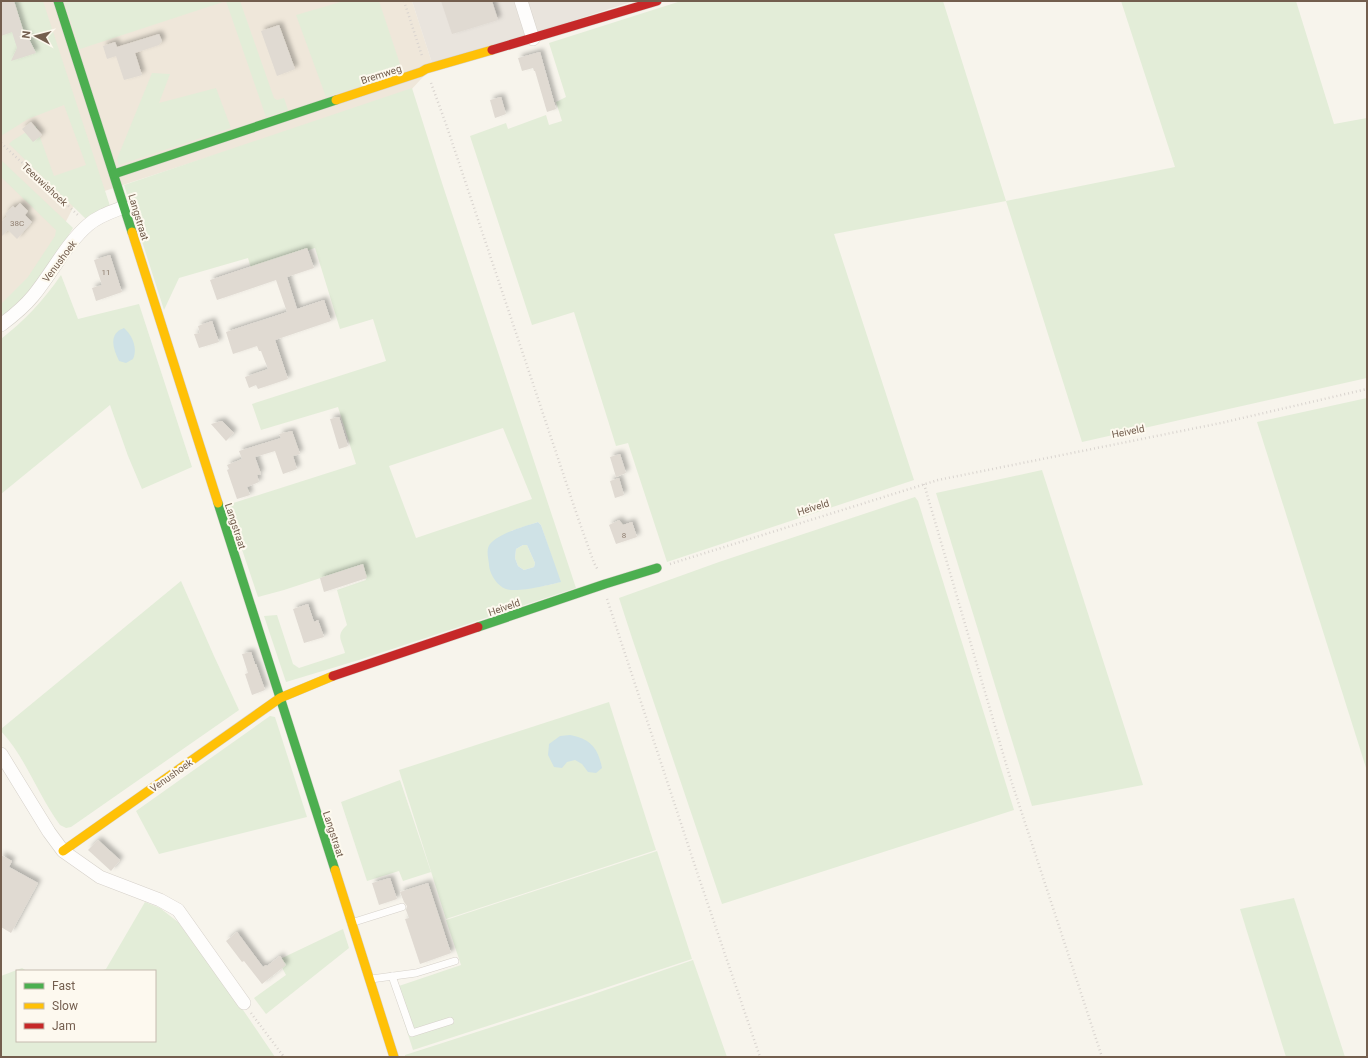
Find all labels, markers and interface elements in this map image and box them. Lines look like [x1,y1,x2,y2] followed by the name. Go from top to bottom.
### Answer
[16,16,56,56] north arrow
[20,30,34,39] text: N
[359,63,403,86] street label: Bremweg
[20,160,70,209] street label: Teeuwishoek
[126,193,151,242] street label: Langstraat
[10,219,24,228] house number: 38C
[40,238,79,284] street label: Venushoek
[102,268,111,277] house number: 11
[1111,423,1145,440] street label: Heiveld
[796,497,831,518] street label: Heiveld
[223,502,248,551] street label: Langstraat
[622,531,627,540] house number: 8
[487,597,522,618] street label: Heiveld
[148,756,195,794] street label: Venushoek
[321,810,346,859] street label: Langstraat
[16,970,156,1042] legend
[52,979,75,993] text: Fast
[52,999,78,1013] text: Slow
[52,1019,76,1033] text: Jam

